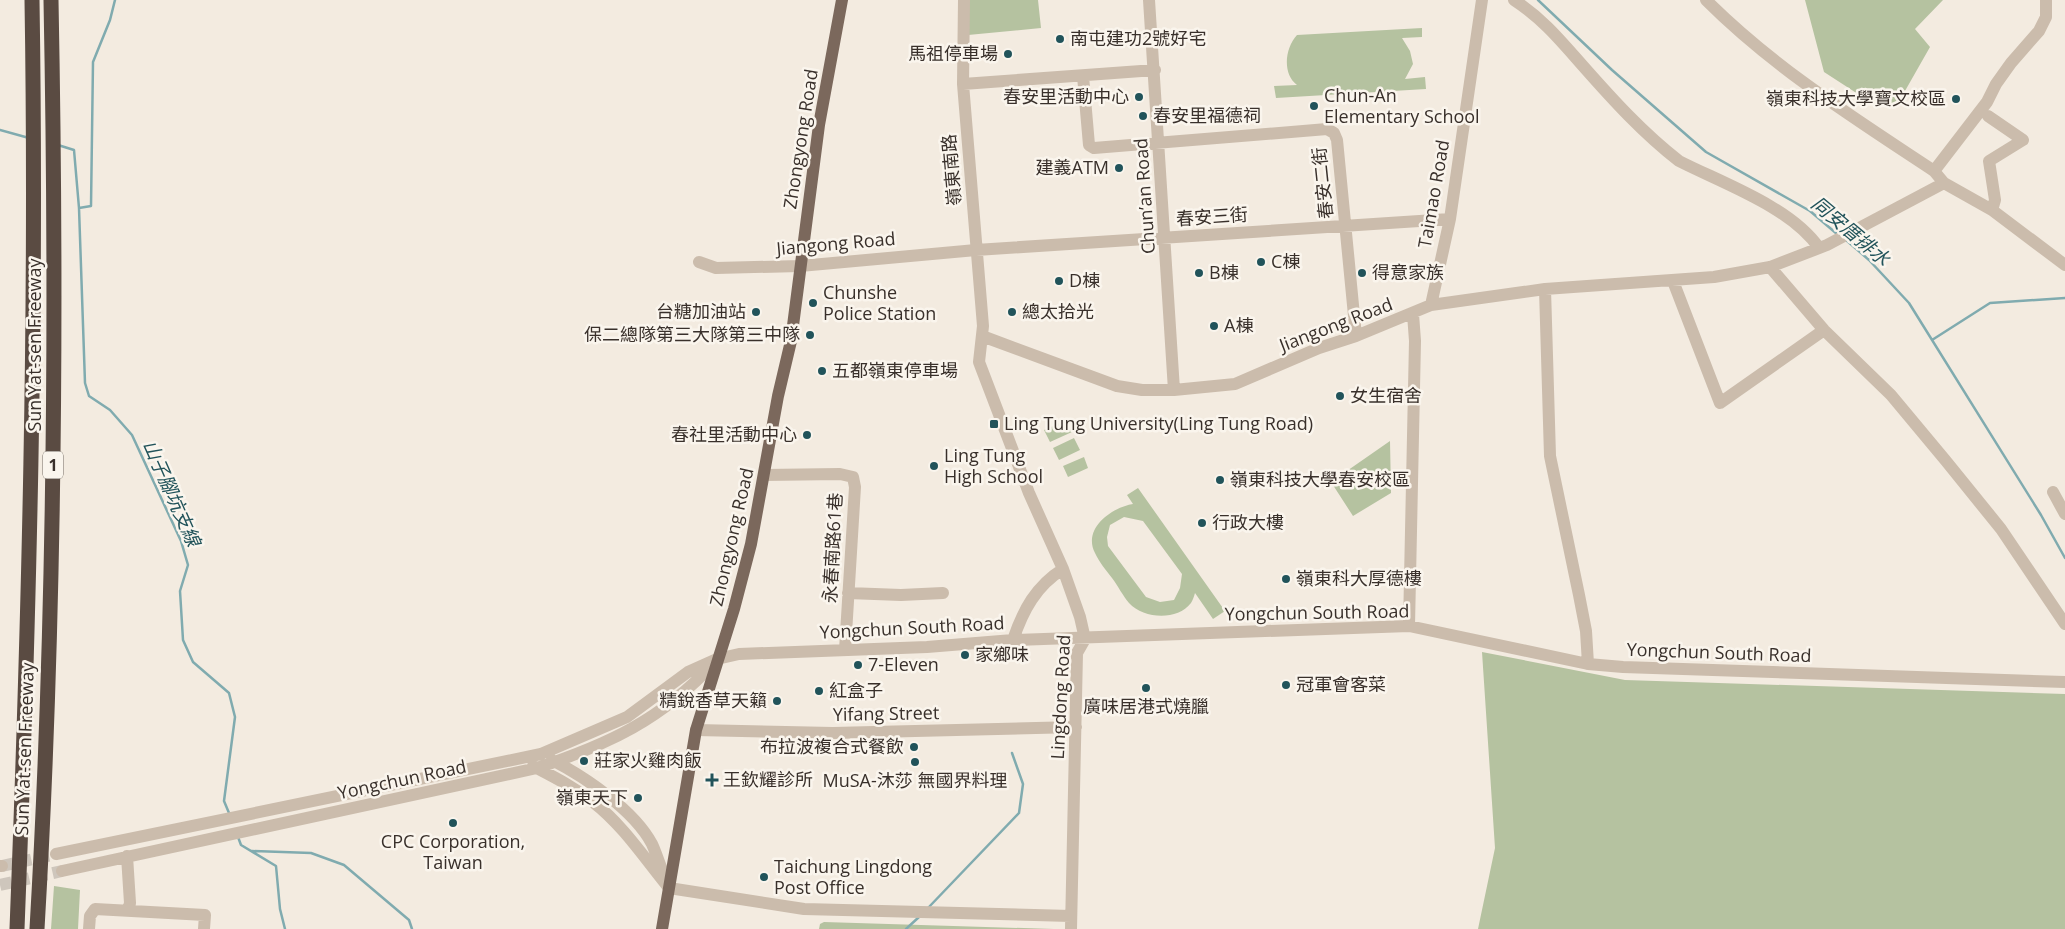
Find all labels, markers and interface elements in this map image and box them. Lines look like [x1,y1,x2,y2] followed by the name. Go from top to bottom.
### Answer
[1070,26,1206,50] place label: 南屯建功2號好宅
[1054,33,1066,45] marker: 南屯建功2號好宅
[908,41,998,65] place label: 馬祖停車場
[1002,48,1014,60] marker: 馬祖停車場
[777,67,823,210] street label: Zhongyong Road
[1324,83,1480,128] place label: Chun-An Elementary School
[1003,84,1129,108] place label: 春安里活動中心
[1766,86,1946,110] place label: 嶺東科技大學寶文校區
[1133,91,1145,103] marker: 春安里活動中心
[1950,93,1962,105] marker: 嶺東科技大學寶文校區
[1308,100,1320,112] marker: Chun-An Elementary School
[1153,103,1261,127] place label: 春安里福德祠
[1137,110,1149,122] marker: 春安里福德祠
[936,133,966,207] street label: 嶺東南路
[1128,137,1160,255] street label: Chun’an Road
[1412,138,1454,250] street label: Taimao Road
[1306,146,1338,220] street label: 春安二街
[1036,155,1109,179] place label: 建義ATM
[1113,162,1125,174] marker: 建義ATM
[1806,191,1897,272] water label: 同安厝排水
[1175,202,1249,230] street label: 春安三街
[773,226,896,260] street label: Jiangong Road
[1271,249,1300,273] place label: C棟
[1255,256,1267,268] marker: C棟
[22,257,46,432] street label: Sun Yat-sen Freeway
[1209,260,1239,284] place label: B棟
[1372,260,1444,284] place label: 得意家族
[1193,267,1205,279] marker: B棟
[1356,267,1368,279] marker: 得意家族
[1069,268,1100,292] place label: D棟
[1053,275,1065,287] marker: D棟
[823,280,936,325] place label: Chunshe Police Station
[1274,291,1396,357] street label: Jiangong Road
[807,297,819,309] marker: Chunshe Police Station
[656,299,746,323] place label: 台糖加油站
[1022,299,1094,323] place label: 總太拾光
[750,306,762,318] marker: 台糖加油站
[1006,306,1018,318] marker: 總太拾光
[1224,313,1253,337] place label: A棟
[1208,320,1220,332] marker: A棟
[584,322,800,346] place label: 保二總隊第三大隊第三中隊
[804,329,816,341] marker: 保二總隊第三大隊第三中隊
[832,358,958,382] place label: 五都嶺東停車場
[816,365,828,377] marker: 五都嶺東停車場
[1350,383,1422,407] place label: 女生宿舍
[1334,390,1346,402] marker: 女生宿舍
[1004,411,1313,435] place label: Ling Tung University(Ling Tung Road)
[988,418,1000,430] marker: Ling Tung University(Ling Tung Road)
[671,422,797,446] place label: 春社里活動中心
[801,429,813,441] marker: 春社里活動中心
[137,436,208,552] water label: 山子腳坑支線
[944,443,1043,488] place label: Ling Tung High School
[43,452,63,478] road number: 1
[928,460,940,472] marker: Ling Tung High School
[703,465,759,608] street label: Zhongyong Road
[1230,467,1410,491] place label: 嶺東科技大學春安校區
[1214,474,1226,486] marker: 嶺東科技大學春安校區
[817,492,847,604] street label: 永春南路61巷
[1212,510,1284,534] place label: 行政大樓
[1196,517,1208,529] marker: 行政大樓
[1296,566,1422,590] place label: 嶺東科大厚德樓
[1280,573,1292,585] marker: 嶺東科大厚德樓
[1224,598,1410,626] street label: Yongchun South Road
[819,610,1005,644] street label: Yongchun South Road
[1045,634,1075,760] street label: Lingdong Road
[1626,637,1812,667] street label: Yongchun South Road
[975,642,1029,666] place label: 家鄉味
[959,649,971,661] marker: 家鄉味
[868,652,939,676] place label: 7-Eleven
[852,659,864,671] marker: 7-Eleven
[9,661,39,836] street label: Sun Yat-sen Freeway
[1296,672,1386,696] place label: 冠軍會客菜
[829,678,883,702] place label: 紅盒子
[1280,679,1292,691] marker: 冠軍會客菜
[1140,682,1152,694] marker: 廣味居港式燒臘
[813,685,825,697] marker: 紅盒子
[659,688,767,712] place label: 精銳香草天籟
[1083,694,1209,718] place label: 廣味居港式燒臘
[771,695,783,707] marker: 精銳香草天籟
[833,700,939,726] street label: Yifang Street
[760,734,904,758] place label: 布拉波複合式餐飲
[908,741,920,753] marker: 布拉波複合式餐飲
[594,748,702,772] place label: 莊家火雞肉飯
[335,754,468,804] street label: Yongchun Road
[578,755,590,767] marker: 莊家火雞肉飯
[909,756,921,768] marker: MuSA-沐莎 無國界料理
[723,767,813,791] place label: 王欽耀診所
[823,768,1007,792] place label: MuSA-沐莎 無國界料理
[705,773,719,787] marker: 王欽耀診所
[556,785,628,809] place label: 嶺東天下
[632,792,644,804] marker: 嶺東天下
[447,817,459,829] marker: CPC Corporation, Taiwan
[381,829,525,874] place label: CPC Corporation, Taiwan
[774,854,932,899] place label: Taichung Lingdong Post Office
[758,871,770,883] marker: Taichung Lingdong Post Office

